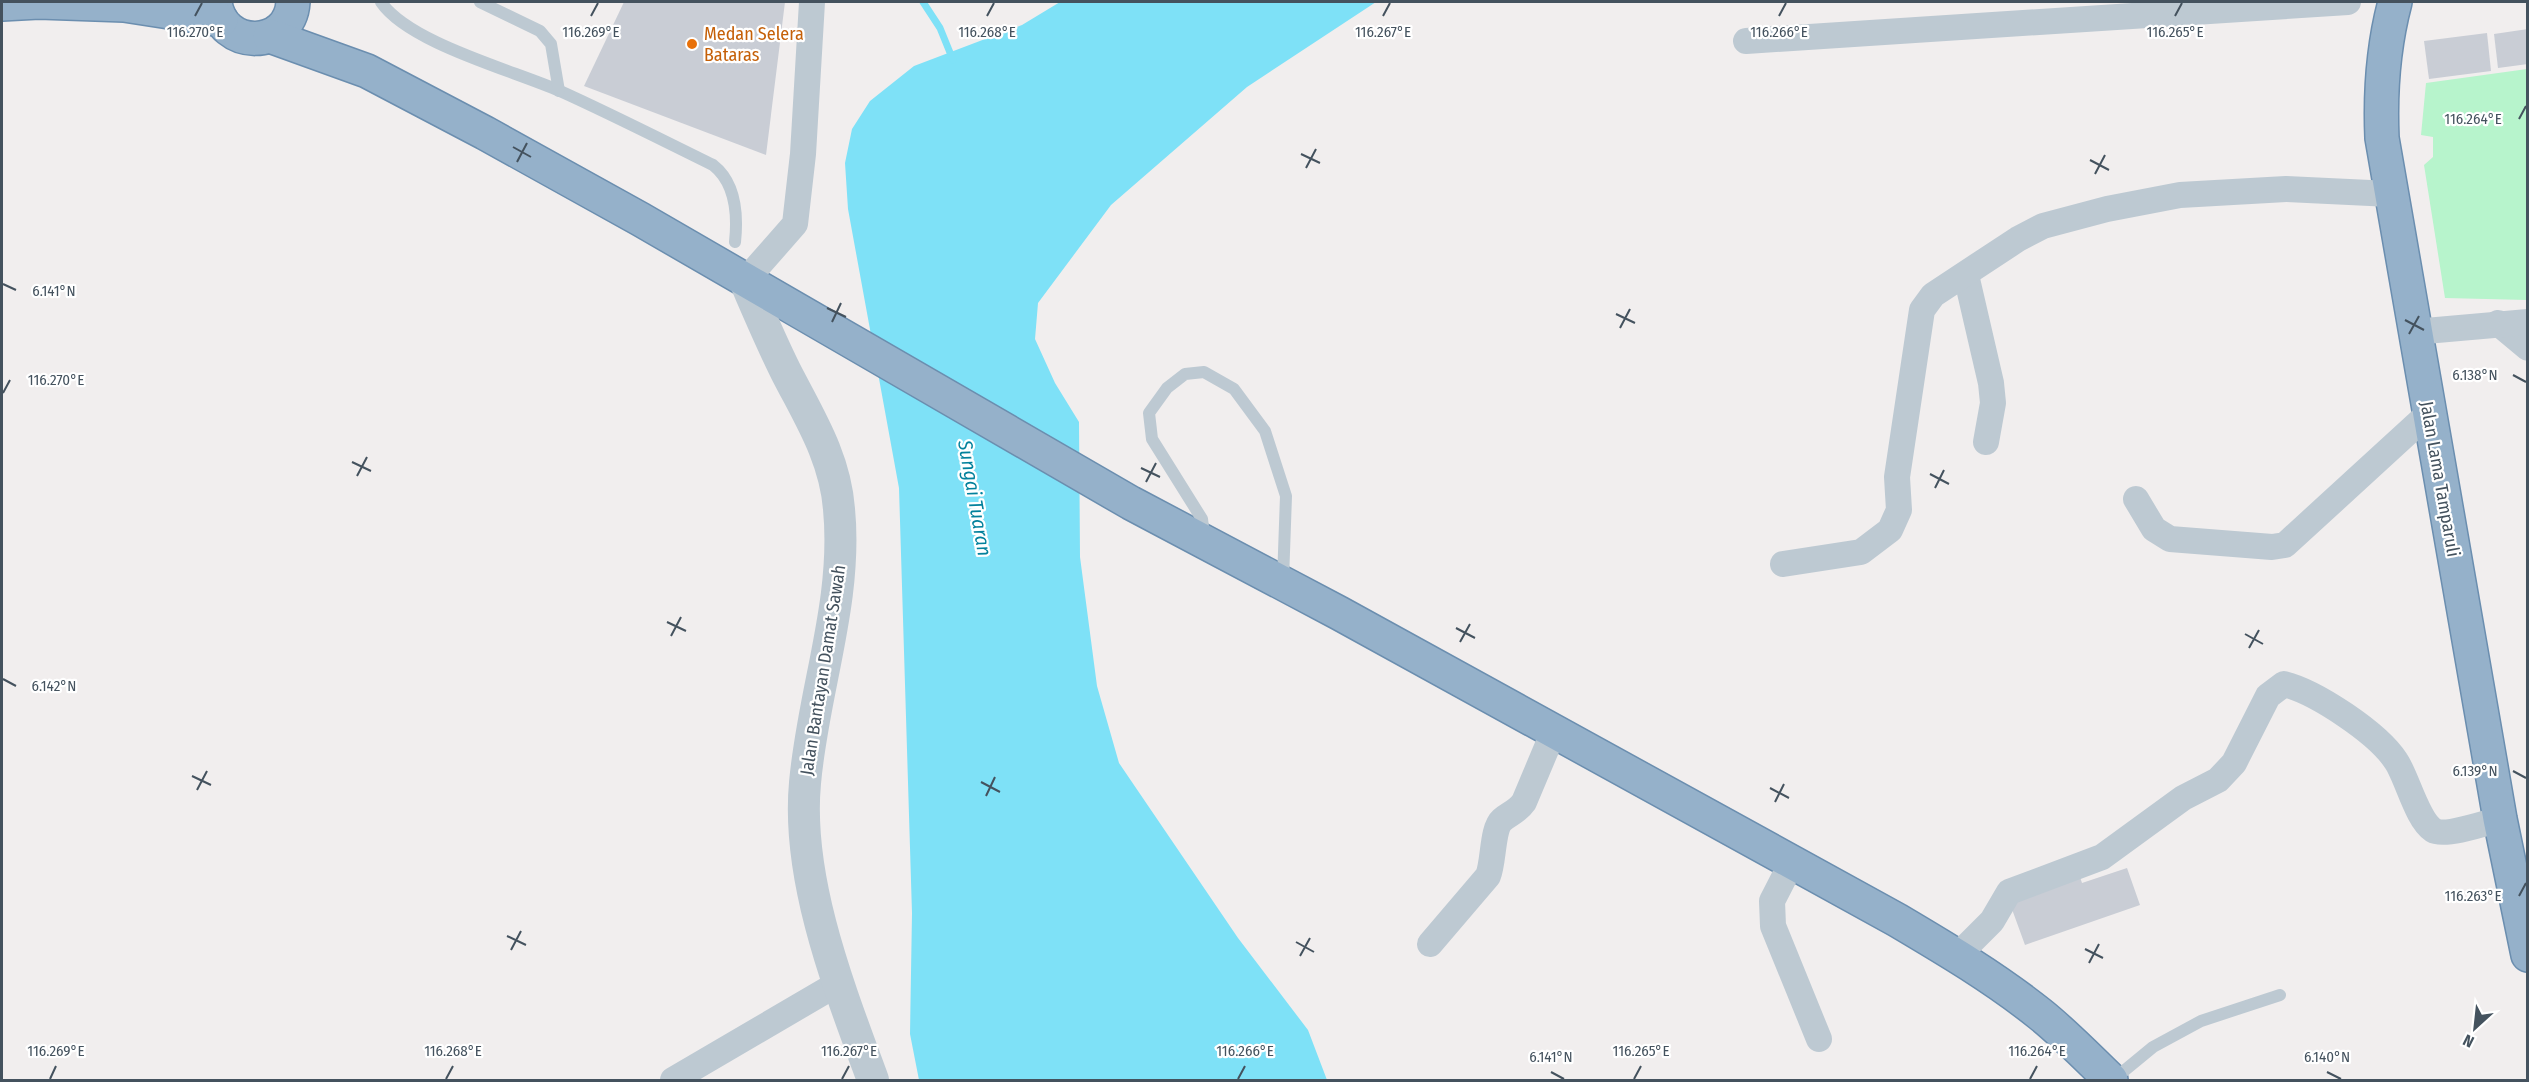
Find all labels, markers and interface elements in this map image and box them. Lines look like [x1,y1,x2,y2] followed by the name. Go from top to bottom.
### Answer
[167,23,223,41] text: 116.270°E
[562,23,620,41] text: 116.269°E
[704,23,804,66] place label: Medan Selera Bataras
[958,23,1016,41] text: 116.268°E
[1355,23,1411,41] text: 116.267°E
[1750,23,1808,41] text: 116.266°E
[2147,23,2203,41] text: 116.265°E
[685,37,699,51] marker: Medan Selera Bataras
[2444,110,2502,128] text: 116.264°E
[32,282,76,300] text: 6.141°N
[2452,366,2498,384] text: 6.138°N
[28,371,84,389] text: 116.270°E
[2415,399,2465,559] street label: Jalan Lama Tamparuli
[953,437,997,558] water label: Sungai Tuaran
[795,563,851,777] street label: Jalan Bantayan Damat Sawah
[32,677,76,695] text: 6.142°N
[2452,762,2498,780] text: 6.139°N
[2445,887,2501,905] text: 116.263°E
[2445,998,2505,1058] north arrow
[2460,1030,2477,1052] text: N
[27,1042,85,1060] text: 116.269°E
[424,1042,482,1060] text: 116.268°E
[821,1042,877,1060] text: 116.267°E
[1216,1042,1274,1060] text: 116.266°E
[1613,1042,1669,1060] text: 116.265°E
[2008,1042,2066,1060] text: 116.264°E
[1529,1048,1573,1066] text: 6.141°N
[2304,1048,2350,1066] text: 6.140°N

